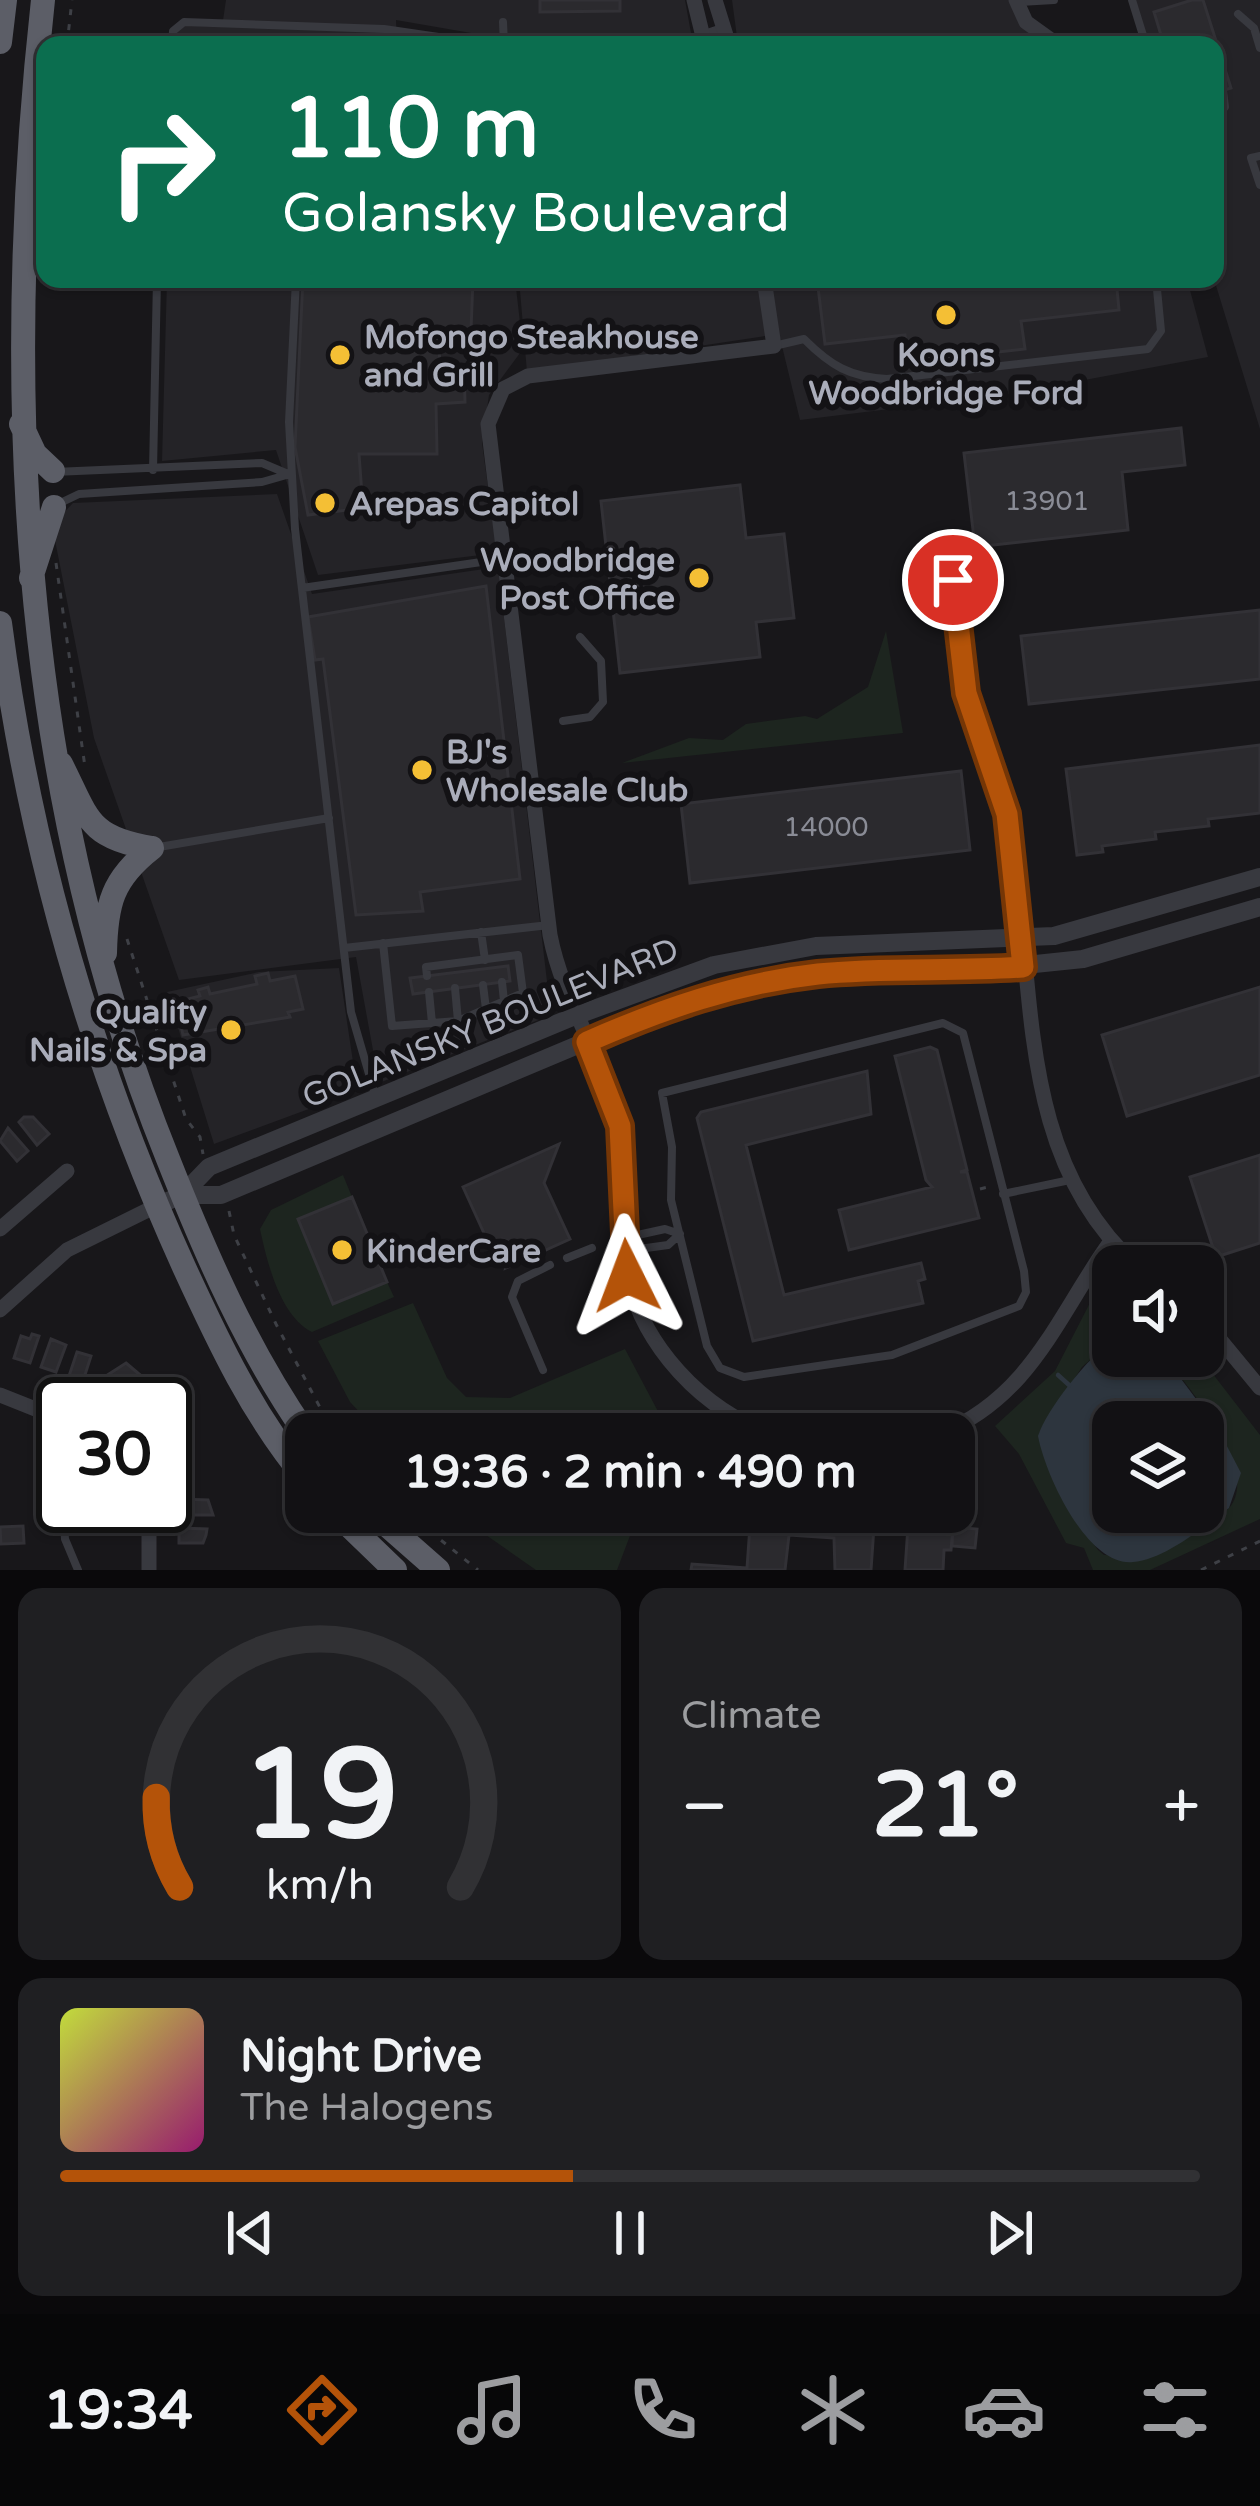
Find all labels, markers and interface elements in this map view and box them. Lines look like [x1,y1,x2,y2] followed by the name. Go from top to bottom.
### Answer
[282,79,539,180] text: 110 m
[84,84,240,240] icon: right
[282,181,790,246] text: Golansky Boulevard
[933,302,959,328] marker: Koons Woodbridge Ford
[364,318,699,395] place label: Mofongo Steakhouse and Grill
[808,336,1084,413] place label: Koons Woodbridge Ford
[327,342,353,368] marker: Mofongo Steakhouse and Grill
[349,485,579,524] place label: Arepas Capitol
[1005,485,1089,518] house number: 13901
[312,490,338,516] marker: Arepas Capitol
[902,529,1004,631] pin
[480,541,675,618] place label: Woodbridge Post Office
[920,547,986,613] icon: arrive
[686,565,712,591] marker: Woodbridge Post Office
[446,733,688,810] place label: BJ's Wholesale Club
[409,757,435,783] marker: BJ's Wholesale Club
[784,811,868,844] house number: 14000
[297,930,684,1117] street label: GOLANSKY BOULEVARD
[29,993,207,1070] place label: Quality Nails & Spa
[218,1017,244,1043] marker: Quality Nails & Spa
[564,1213,690,1339] position arrow
[366,1232,541,1271] place label: KinderCare
[329,1237,355,1263] marker: KinderCare
[1092,1245,1224,1533] map controls
[1092,1245,1224,1377] button: sound
[36,1377,192,1533] speed limit sign: 30
[1092,1401,1224,1533] button: layers
[404,1446,856,1500] text: 19:36 · 2 min · 490 m
[681,1692,821,1739] text: Climate
[241,1721,398,1872] text: 19
[872,1752,1019,1861] text: 21°
[681,1767,728,1847] text: −
[1163,1767,1200,1847] text: +
[266,1860,373,1911] text: km/h
[240,2030,482,2084] text: Night Drive
[240,2084,493,2131] text: The Halogens
[217,2200,283,2266] icon: previous
[597,2200,663,2266] icon: pause
[977,2200,1043,2266] icon: next
[280,2368,364,2452] icon: directions
[450,2368,534,2452] icon: music
[621,2368,705,2452] icon: phone
[791,2368,875,2452] icon: climate
[962,2368,1046,2452] icon: car
[1133,2368,1217,2452] icon: filters
[43,2378,193,2443] text: 19:34

